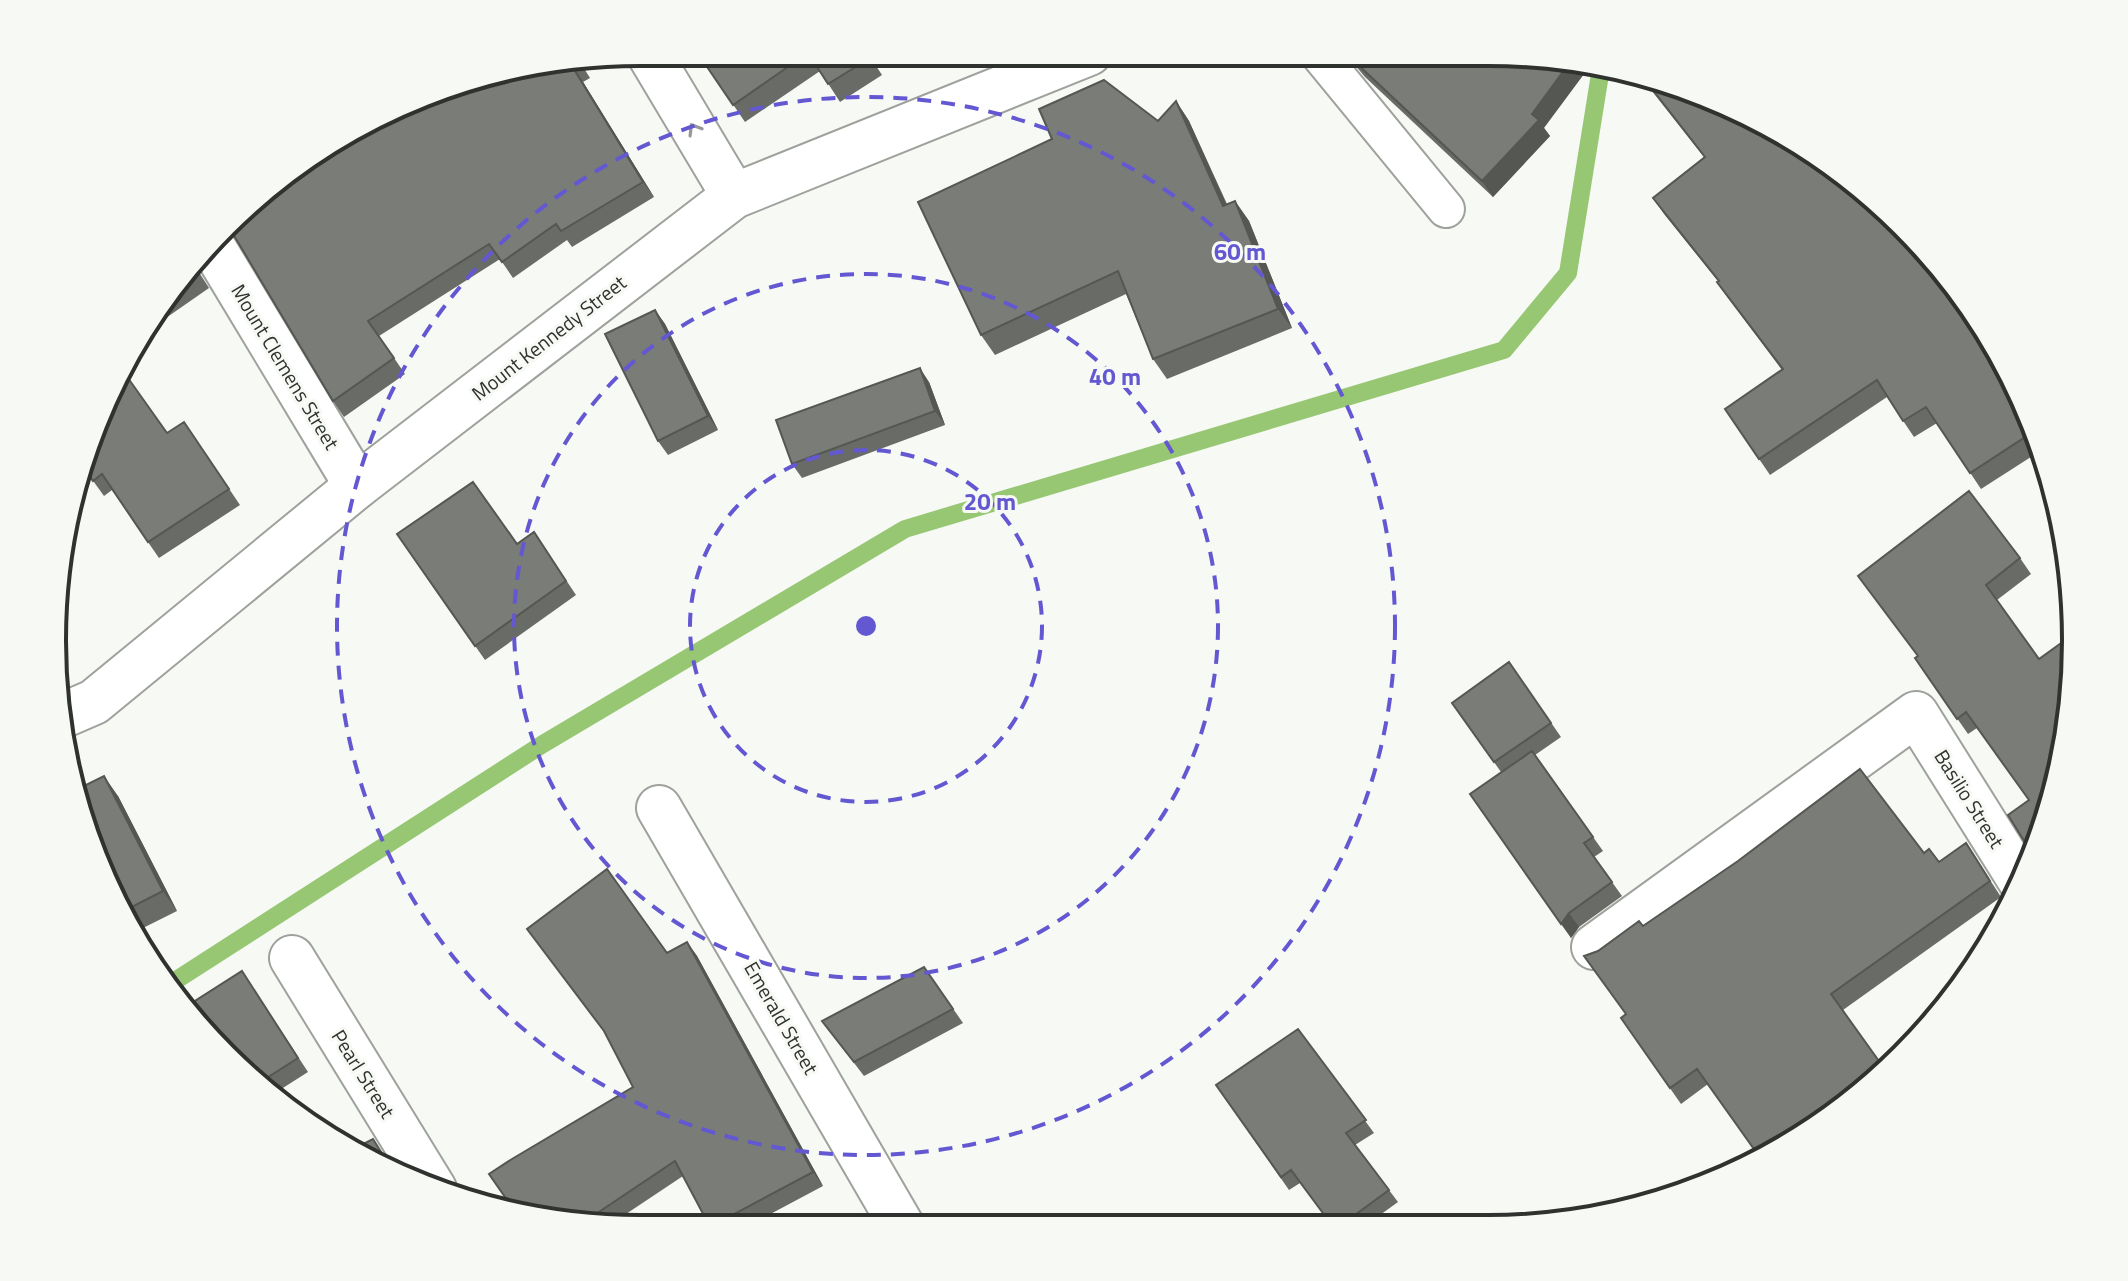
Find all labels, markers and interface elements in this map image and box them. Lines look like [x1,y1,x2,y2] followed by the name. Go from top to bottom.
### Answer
[689,123,704,138] one-way arrow
[1214,233,1266,269] text: 60 m
[465,267,633,408] street label: Mount Kennedy Street
[224,278,347,455] street label: Mount Clemens Street
[1089,358,1141,394] text: 40 m
[964,483,1016,519] text: 20 m
[852,612,880,640] centre of rings
[1927,743,2012,854] street label: Basilio Street
[737,955,826,1080] street label: Emerald Street
[324,1023,403,1124] street label: Pearl Street

